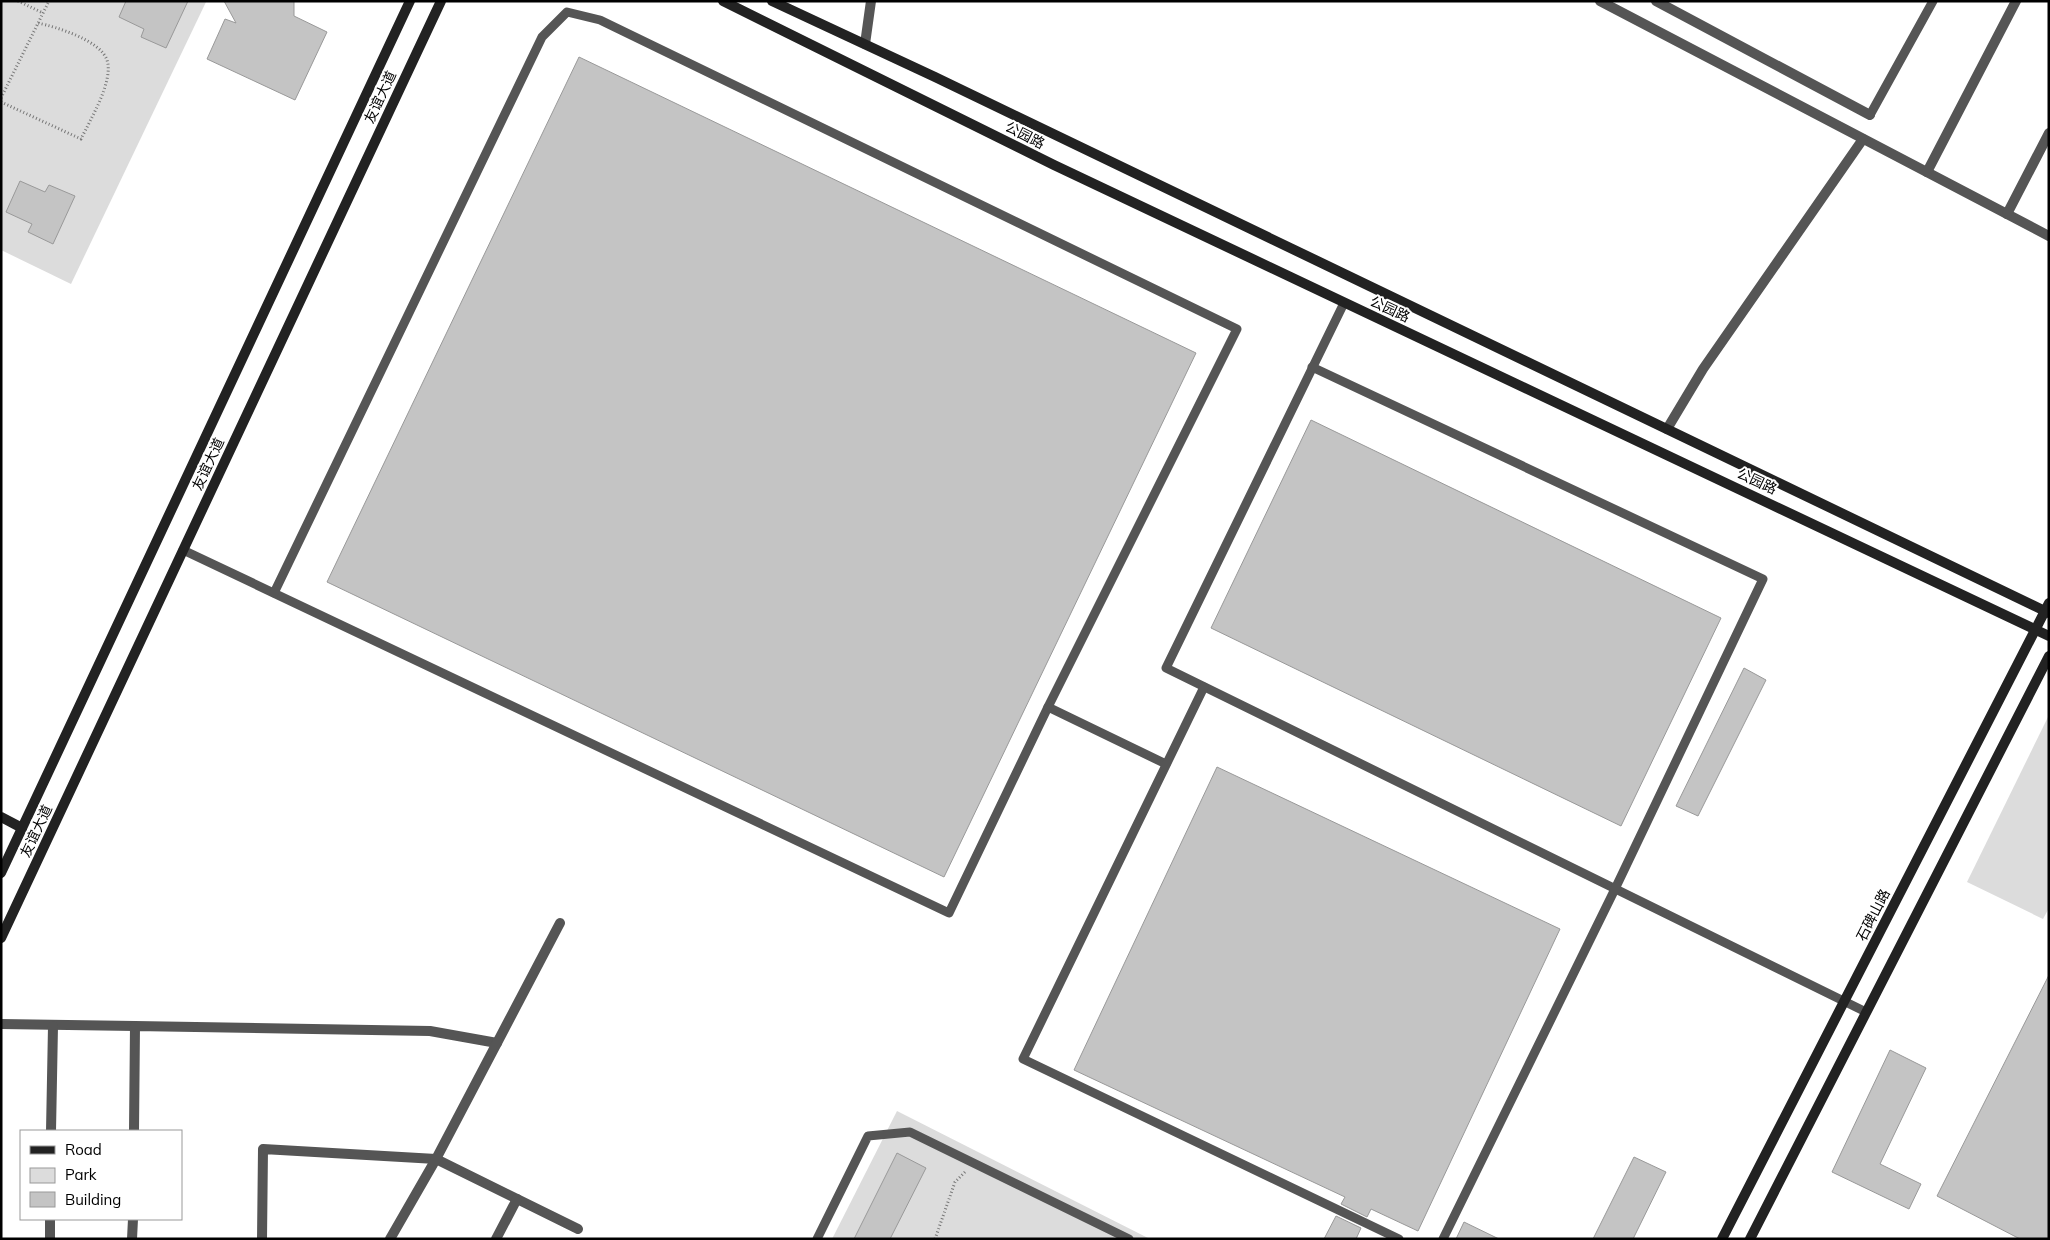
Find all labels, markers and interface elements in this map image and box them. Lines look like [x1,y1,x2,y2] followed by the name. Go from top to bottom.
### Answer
[360,68,400,126] street label: 友谊大道
[1002,117,1048,153] street label: 公园路
[1367,292,1413,326] street label: 公园路
[188,435,228,493] street label: 友谊大道
[1734,464,1780,498] street label: 公园路
[16,802,56,860] street label: 友谊大道
[1852,886,1894,944] street label: 石碑山路
[20,1130,182,1220] legend
[65,1140,102,1159] text: Road
[65,1165,97,1184] text: Park
[65,1190,121,1209] text: Building

